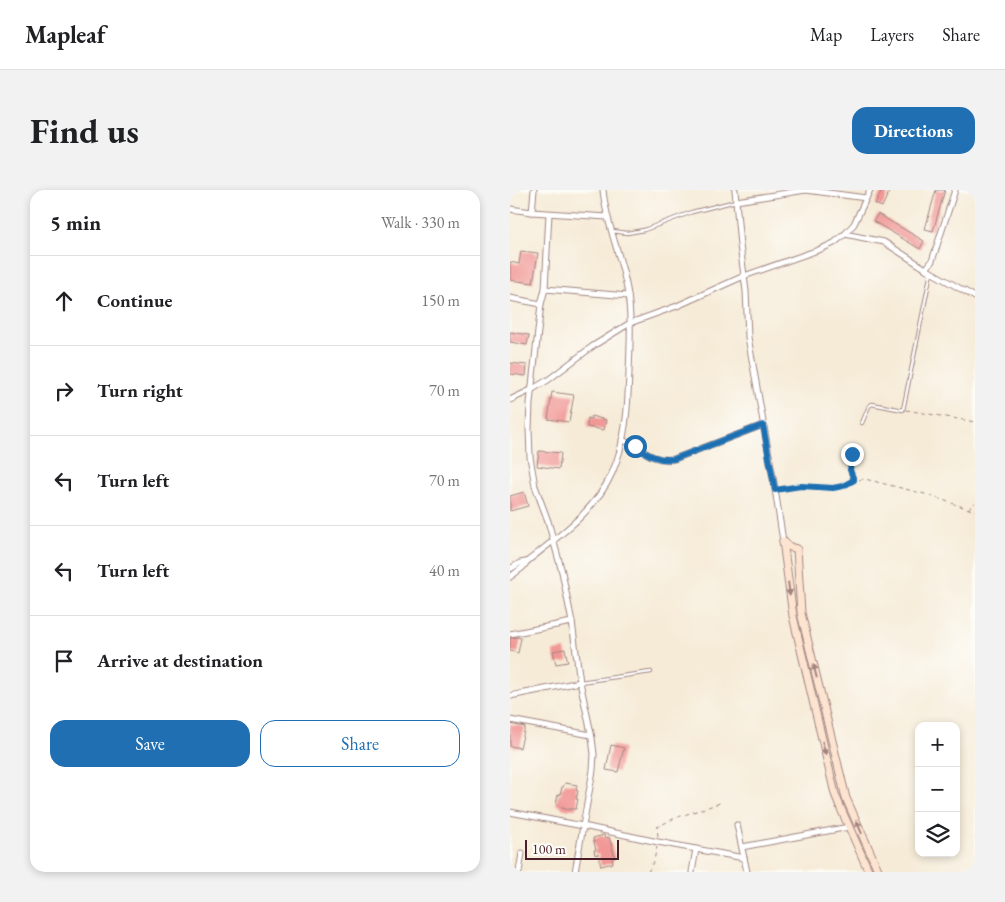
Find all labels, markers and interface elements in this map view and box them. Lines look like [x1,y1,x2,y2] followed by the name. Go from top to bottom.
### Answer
[25,19,106,50] text: Mapleaf
[810,23,842,46] text: Map
[870,23,914,46] text: Layers
[942,23,980,46] text: Share
[852,107,975,154] button: Directions
[30,108,139,153] text: Find us
[50,209,101,236] text: 5 min
[381,212,460,233] text: Walk · 330 m
[50,287,78,315] icon: ahead
[97,288,172,313] text: Continue
[421,290,460,311] text: 150 m
[50,377,78,405] icon: right
[97,378,183,403] text: Turn right
[429,380,460,401] text: 70 m
[624,435,647,458] route start
[841,443,864,466] route end
[50,467,78,495] icon: left
[97,468,169,493] text: Turn left
[429,470,460,491] text: 70 m
[50,557,78,585] icon: left
[97,558,169,583] text: Turn left
[429,560,460,581] text: 40 m
[785,581,793,597] one-way arrow
[50,647,78,675] icon: arrive
[97,648,263,673] text: Arrive at destination
[811,664,819,679] one-way arrow
[50,720,250,767] button: Save
[260,720,460,767] button: Share
[915,722,960,857] map controls
[915,722,960,767] button: +
[820,740,828,755] one-way arrow
[915,767,960,812] button: −
[915,812,960,857] button: layers
[855,820,863,834] one-way arrow
[525,837,619,860] scale bar
[532,840,566,858] text: 100 m

